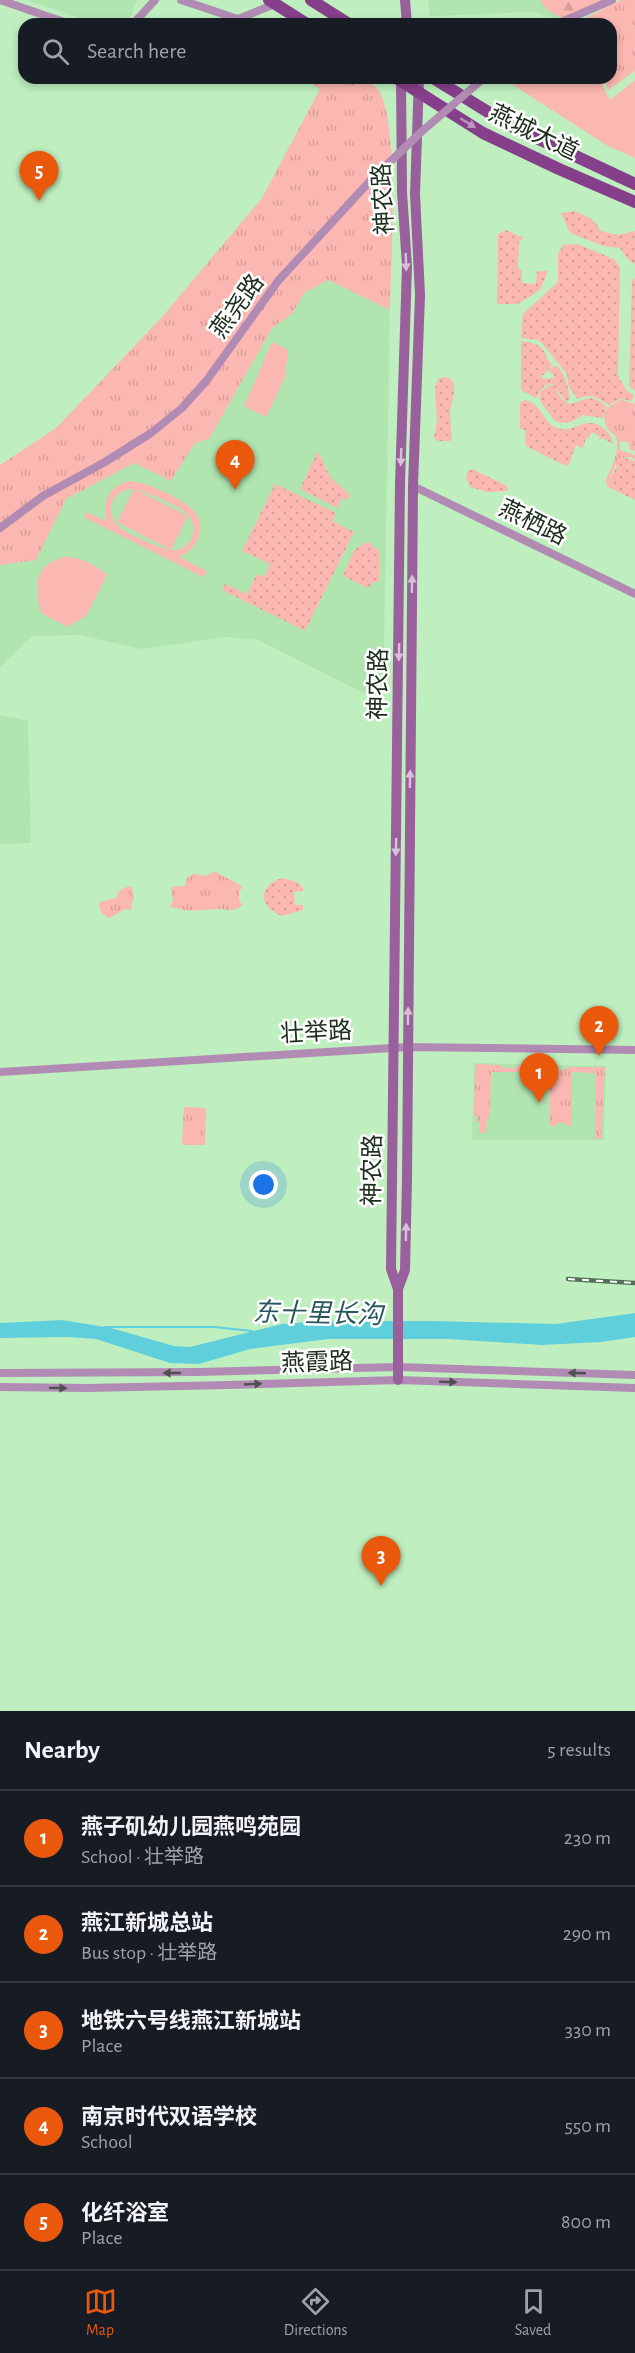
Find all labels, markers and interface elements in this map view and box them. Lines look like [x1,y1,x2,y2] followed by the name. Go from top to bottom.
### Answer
[18,18,617,84] search box
[39,35,72,68] icon: search
[87,40,186,62] text: Search here
[485,99,583,165] street label: 燕城大道
[460,117,476,128] one-way arrow
[20,152,58,201] pin: 5
[368,162,398,236] street label: 神农路
[402,252,411,271] one-way arrow
[205,269,269,343] street label: 燕尧路
[216,440,254,490] pin: 4
[396,447,406,466] one-way arrow
[495,495,571,549] street label: 燕栖路
[407,574,417,593] one-way arrow
[394,642,404,661] one-way arrow
[364,648,392,720] street label: 神农路
[406,769,415,788] one-way arrow
[392,837,401,856] one-way arrow
[403,1006,413,1025] one-way arrow
[580,1006,618,1056] pin: 2
[279,1017,353,1047] street label: 壮举路
[520,1054,558,1103] pin: 1
[358,1134,386,1206] street label: 神农路
[249,1170,278,1199] your location
[401,1222,410,1241] one-way arrow
[253,1299,386,1328] water label: 东十里长沟
[281,1348,353,1376] street label: 燕霞路
[162,1368,181,1378] one-way arrow
[567,1368,586,1378] one-way arrow
[439,1377,458,1386] one-way arrow
[244,1380,263,1389] one-way arrow
[49,1383,68,1393] one-way arrow
[362,1536,400,1586] pin: 3
[24,1737,100,1763] text: Nearby
[547,1740,611,1760] text: 5 results
[81,1816,301,1838] text: 燕子矶幼儿园燕鸣苑园
[40,1828,47,1848] text: 1
[564,1828,611,1848] text: 230 m
[81,1847,204,1867] text: School · 壮举路
[81,1912,213,1934] text: 燕江新城总站
[39,1924,48,1944] text: 2
[563,1924,611,1944] text: 290 m
[81,1943,217,1963] text: Bus stop · 壮举路
[81,2010,301,2032] text: 地铁六号线燕江新城站
[39,2020,48,2040] text: 3
[565,2020,611,2040] text: 330 m
[81,2036,122,2056] text: Place
[81,2106,257,2128] text: 南京时代双语学校
[38,2116,49,2136] text: 4
[564,2116,611,2136] text: 550 m
[81,2132,133,2152] text: School
[81,2202,169,2224] text: 化纤浴室
[39,2212,48,2232] text: 5
[561,2212,611,2232] text: 800 m
[81,2228,122,2248] text: Place
[84,2285,117,2340] tab: Map
[284,2285,348,2340] tab: Directions
[515,2285,551,2340] tab: Saved

